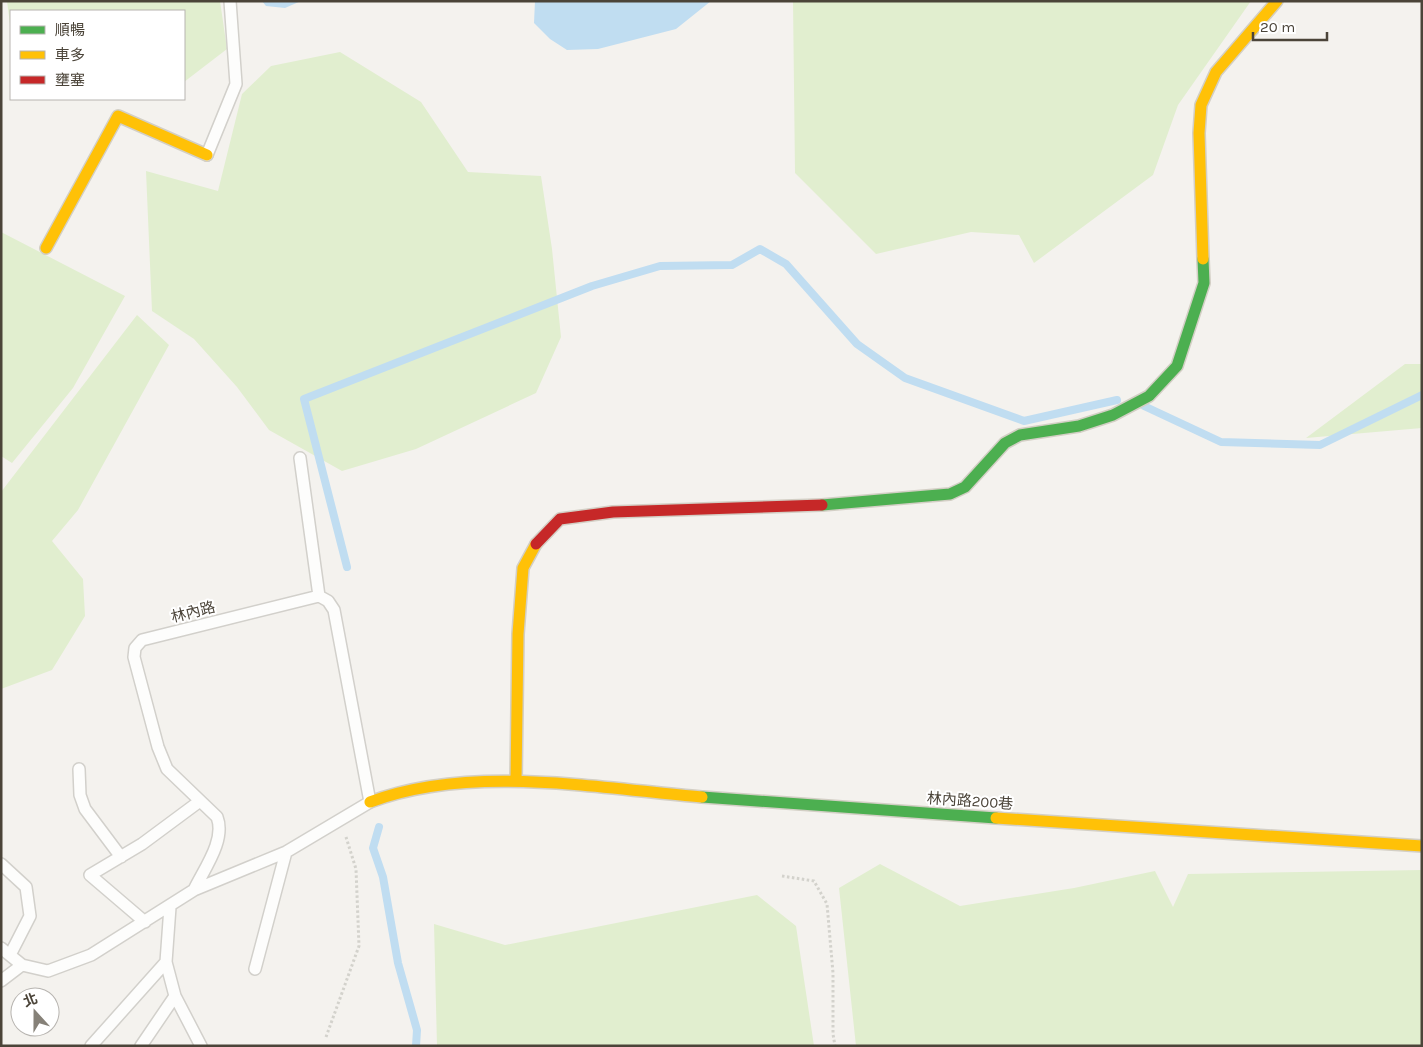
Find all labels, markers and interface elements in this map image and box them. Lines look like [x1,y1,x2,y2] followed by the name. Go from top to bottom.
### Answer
[10,10,185,100] legend
[1253,10,1327,42] scale bar
[1260,18,1295,36] text: 20 m
[55,21,85,39] text: 順暢
[55,46,85,64] text: 車多
[55,71,85,89] text: 壅塞
[169,598,217,626] street label: 林內路
[926,789,1014,813] street label: 林內路200巷
[10,987,60,1037] north arrow
[21,990,40,1011] text: 北

